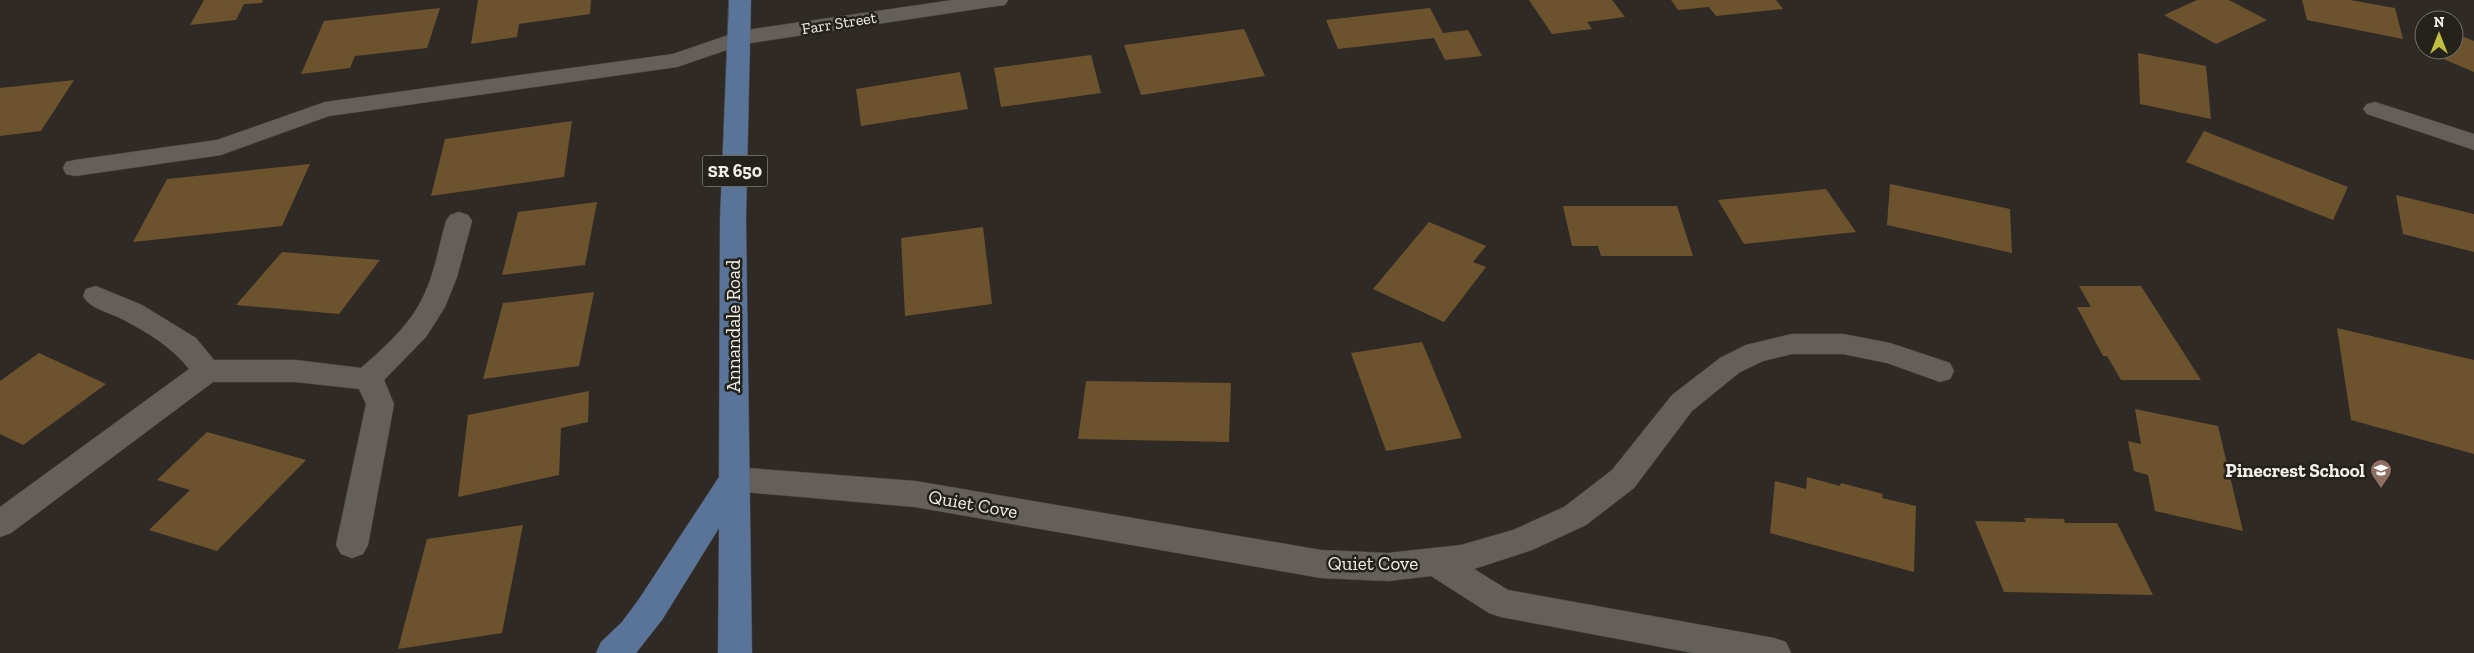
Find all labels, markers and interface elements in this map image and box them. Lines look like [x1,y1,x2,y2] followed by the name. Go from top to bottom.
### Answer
[800,8,878,38] street label: Farr Street
[2414,10,2464,60] north arrow
[2434,14,2445,31] text: N
[702,156,768,187] road number: SR 650
[722,259,745,392] street label: Annandale Road
[2369,458,2393,489] school or university icon: Pinecrest School
[2225,459,2366,482] place label: Pinecrest School
[927,485,1019,523] street label: Quiet Cove
[1328,552,1418,575] street label: Quiet Cove

